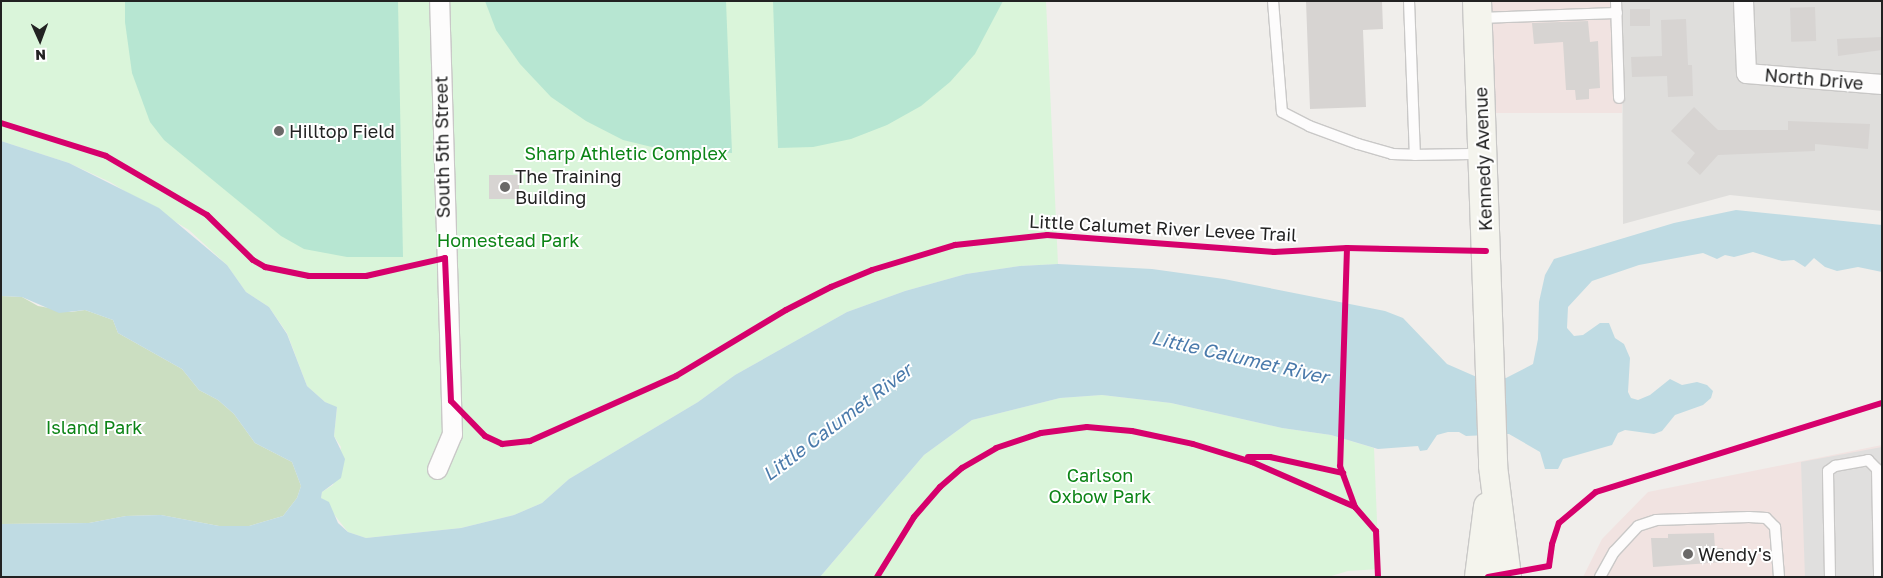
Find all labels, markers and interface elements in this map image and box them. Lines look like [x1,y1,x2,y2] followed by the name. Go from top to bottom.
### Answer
[15,15,65,65] north arrow
[35,47,46,64] text: N
[1764,64,1864,94] street label: North Drive
[430,76,454,218] street label: South 5th Street
[1470,87,1496,231] street label: Kennedy Avenue
[289,120,395,142] place label: Hilltop Field
[273,125,285,137] marker: Hilltop Field
[525,142,727,164] park label: Sharp Athletic Complex
[515,166,622,208] place label: The Training Building
[499,181,511,193] marker: The Training Building
[1029,210,1297,246] street label: Little Calumet River Levee Trail
[437,229,579,251] park label: Homestead Park
[1149,326,1331,388] water label: Little Calumet River
[758,359,916,485] water label: Little Calumet River
[46,416,142,438] park label: Island Park
[1049,465,1151,508] park label: Carlson Oxbow Park
[1698,543,1771,565] place label: Wendy's
[1682,548,1694,560] marker: Wendy's

